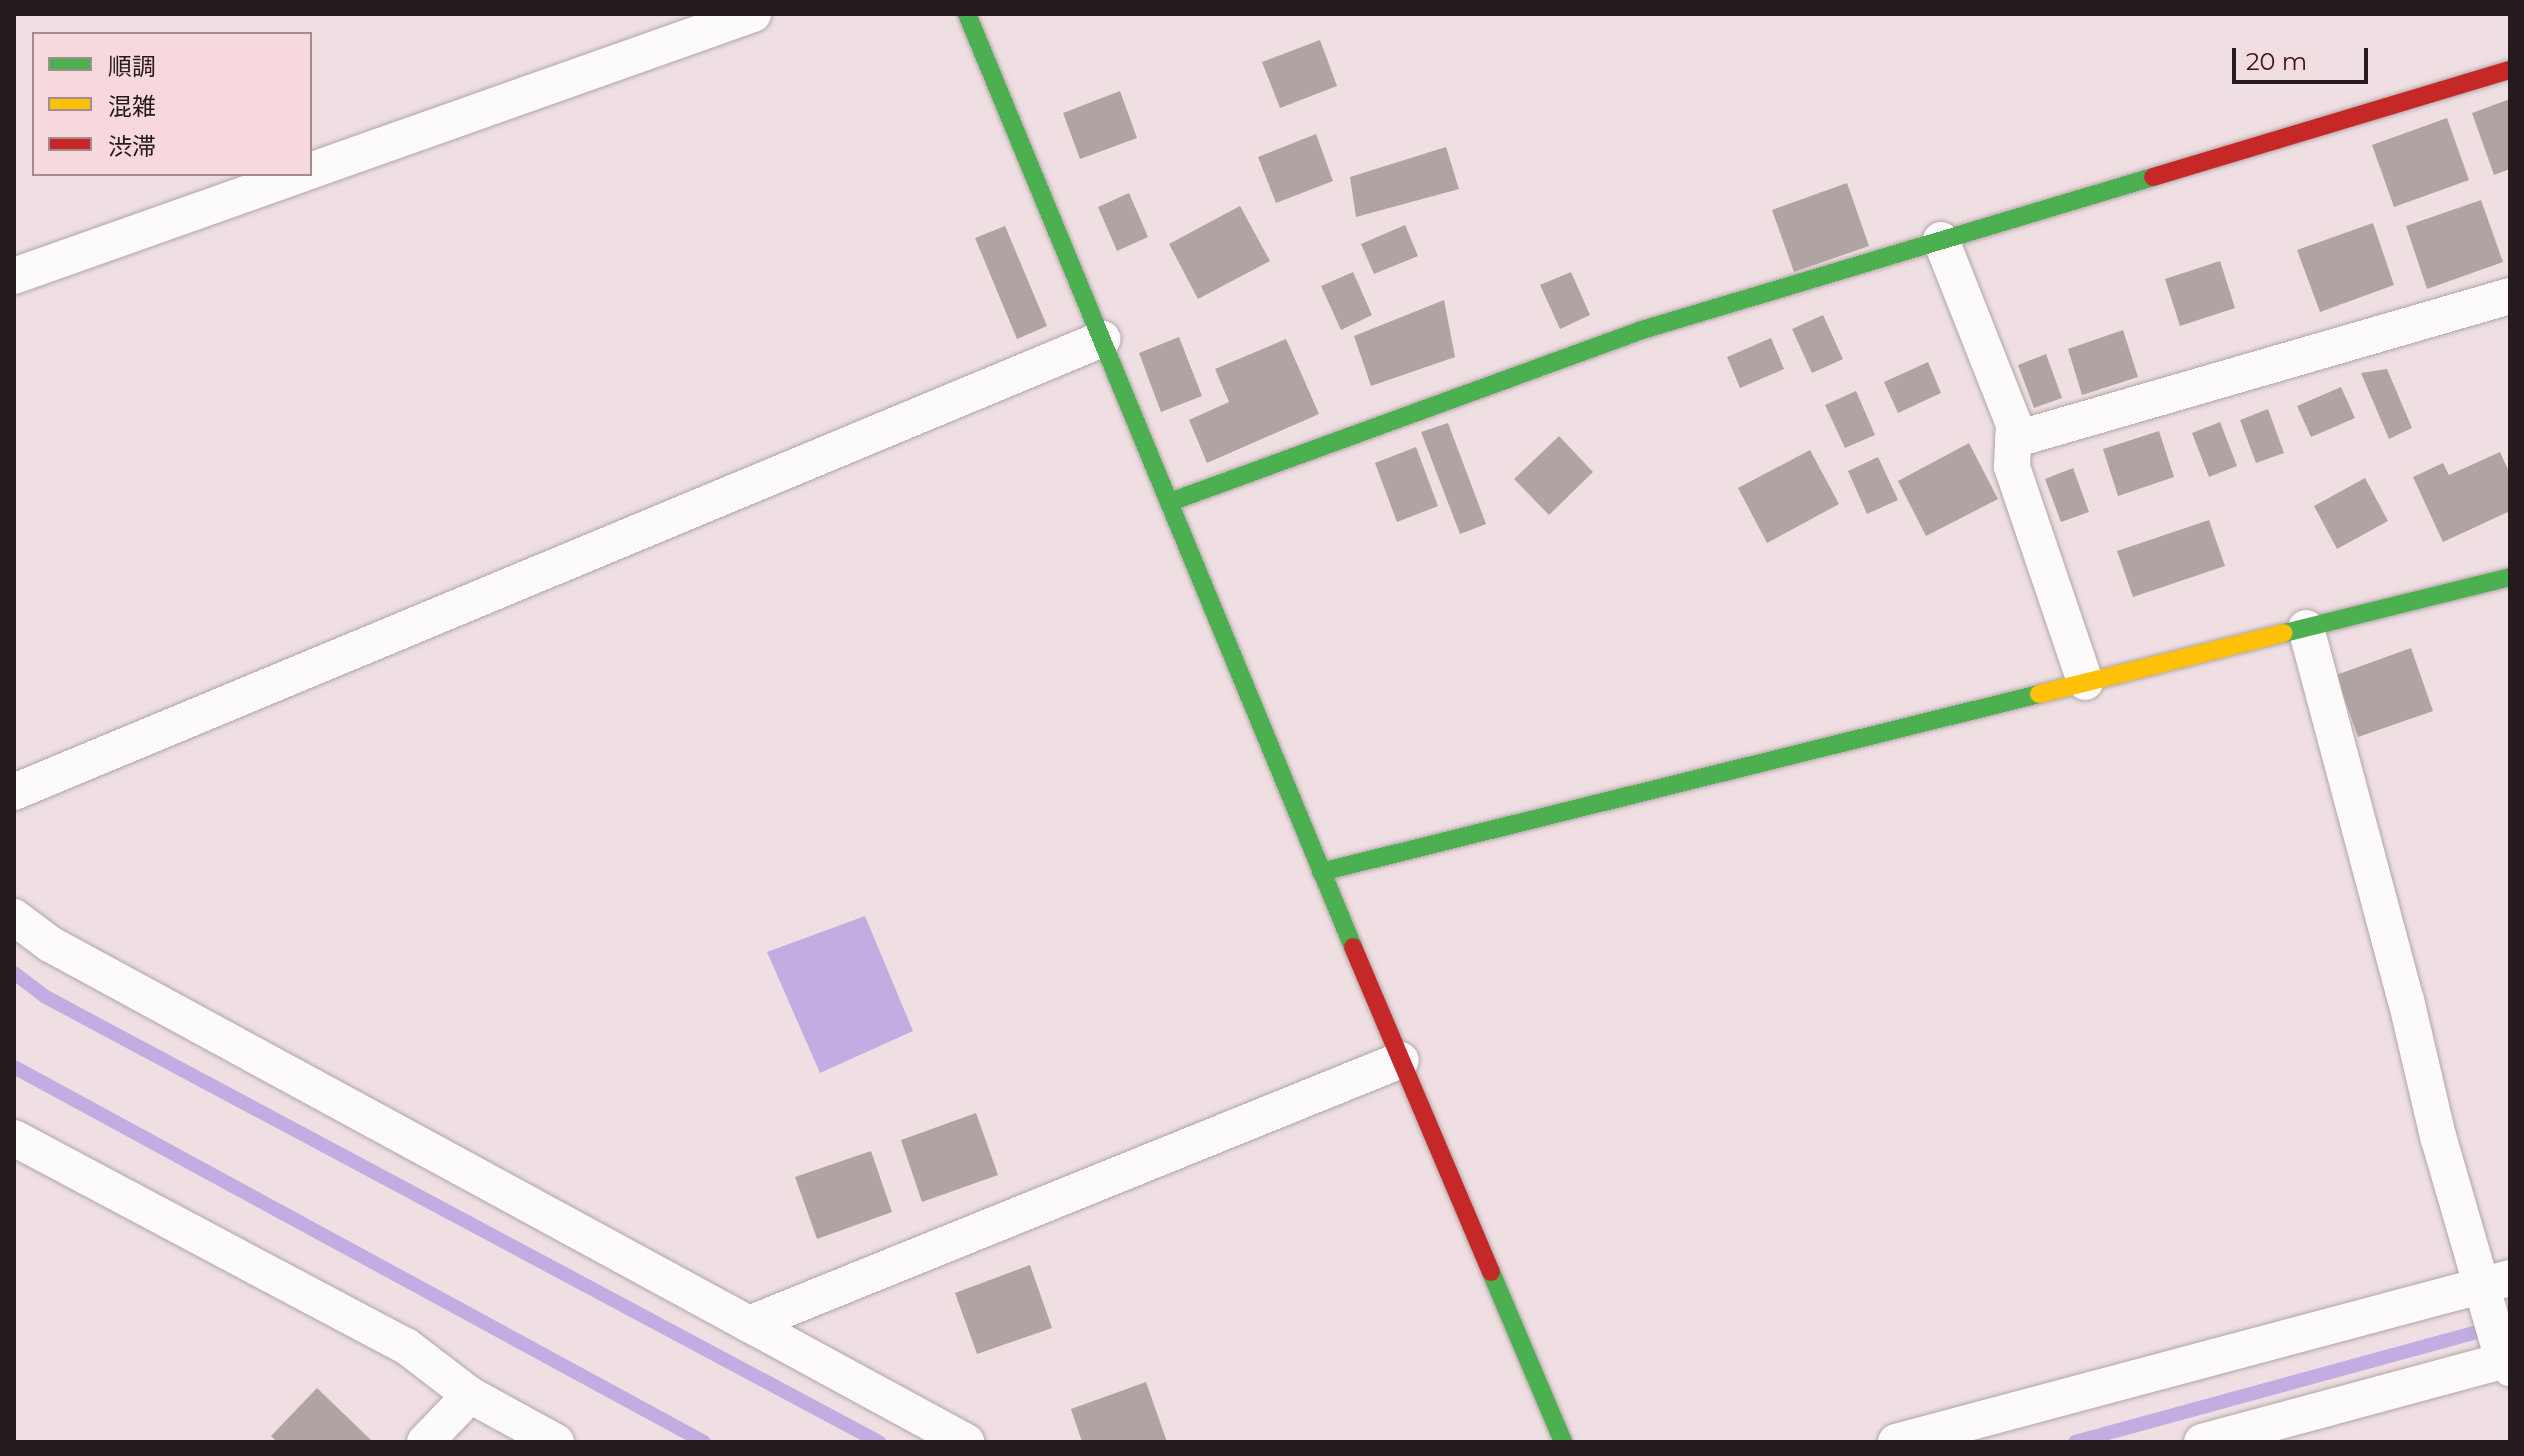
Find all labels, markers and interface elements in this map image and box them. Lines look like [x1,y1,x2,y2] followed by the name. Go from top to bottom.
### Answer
[32,32,312,176] legend
[2236,32,2372,82] scale bar
[2246,47,2307,76] text: 20 m
[108,52,156,81] text: 順調
[108,92,156,121] text: 混雑
[108,132,156,161] text: 渋滞

